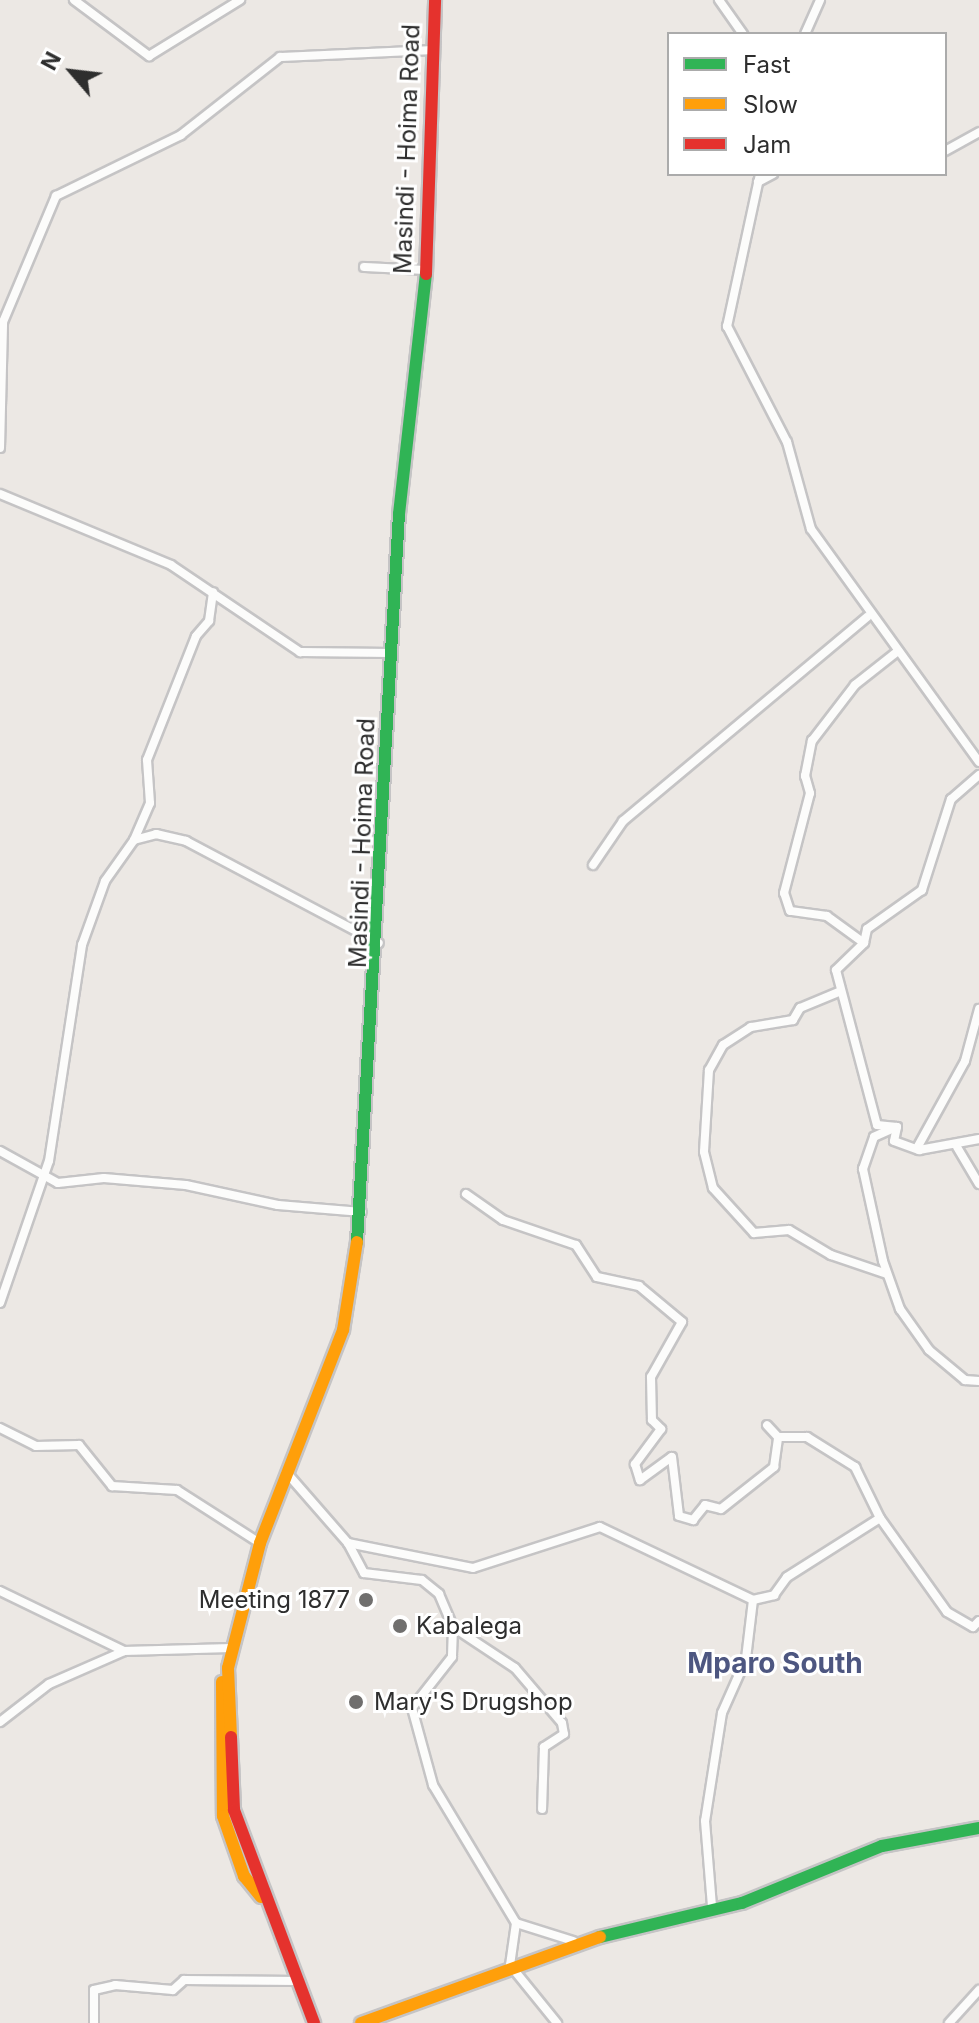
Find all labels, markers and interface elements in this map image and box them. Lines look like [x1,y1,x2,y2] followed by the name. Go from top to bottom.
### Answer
[388,24,426,274] street label: Masindi - Hoima Road
[32,32,112,112] north arrow
[667,32,947,176] legend
[35,47,66,74] text: N
[743,50,791,79] text: Fast
[743,90,798,119] text: Slow
[743,130,791,159] text: Jam
[343,718,381,968] street label: Masindi - Hoima Road
[199,1586,350,1614] place label: Meeting 1877
[357,1591,375,1609] marker: Meeting 1877
[416,1612,522,1640] place label: Kabalega
[391,1617,409,1635] marker: Kabalega
[687,1646,863,1680] district label: Mparo South
[374,1688,573,1716] place label: Mary'S Drugshop
[345,1691,367,1713] marker: Mary'S Drugshop

